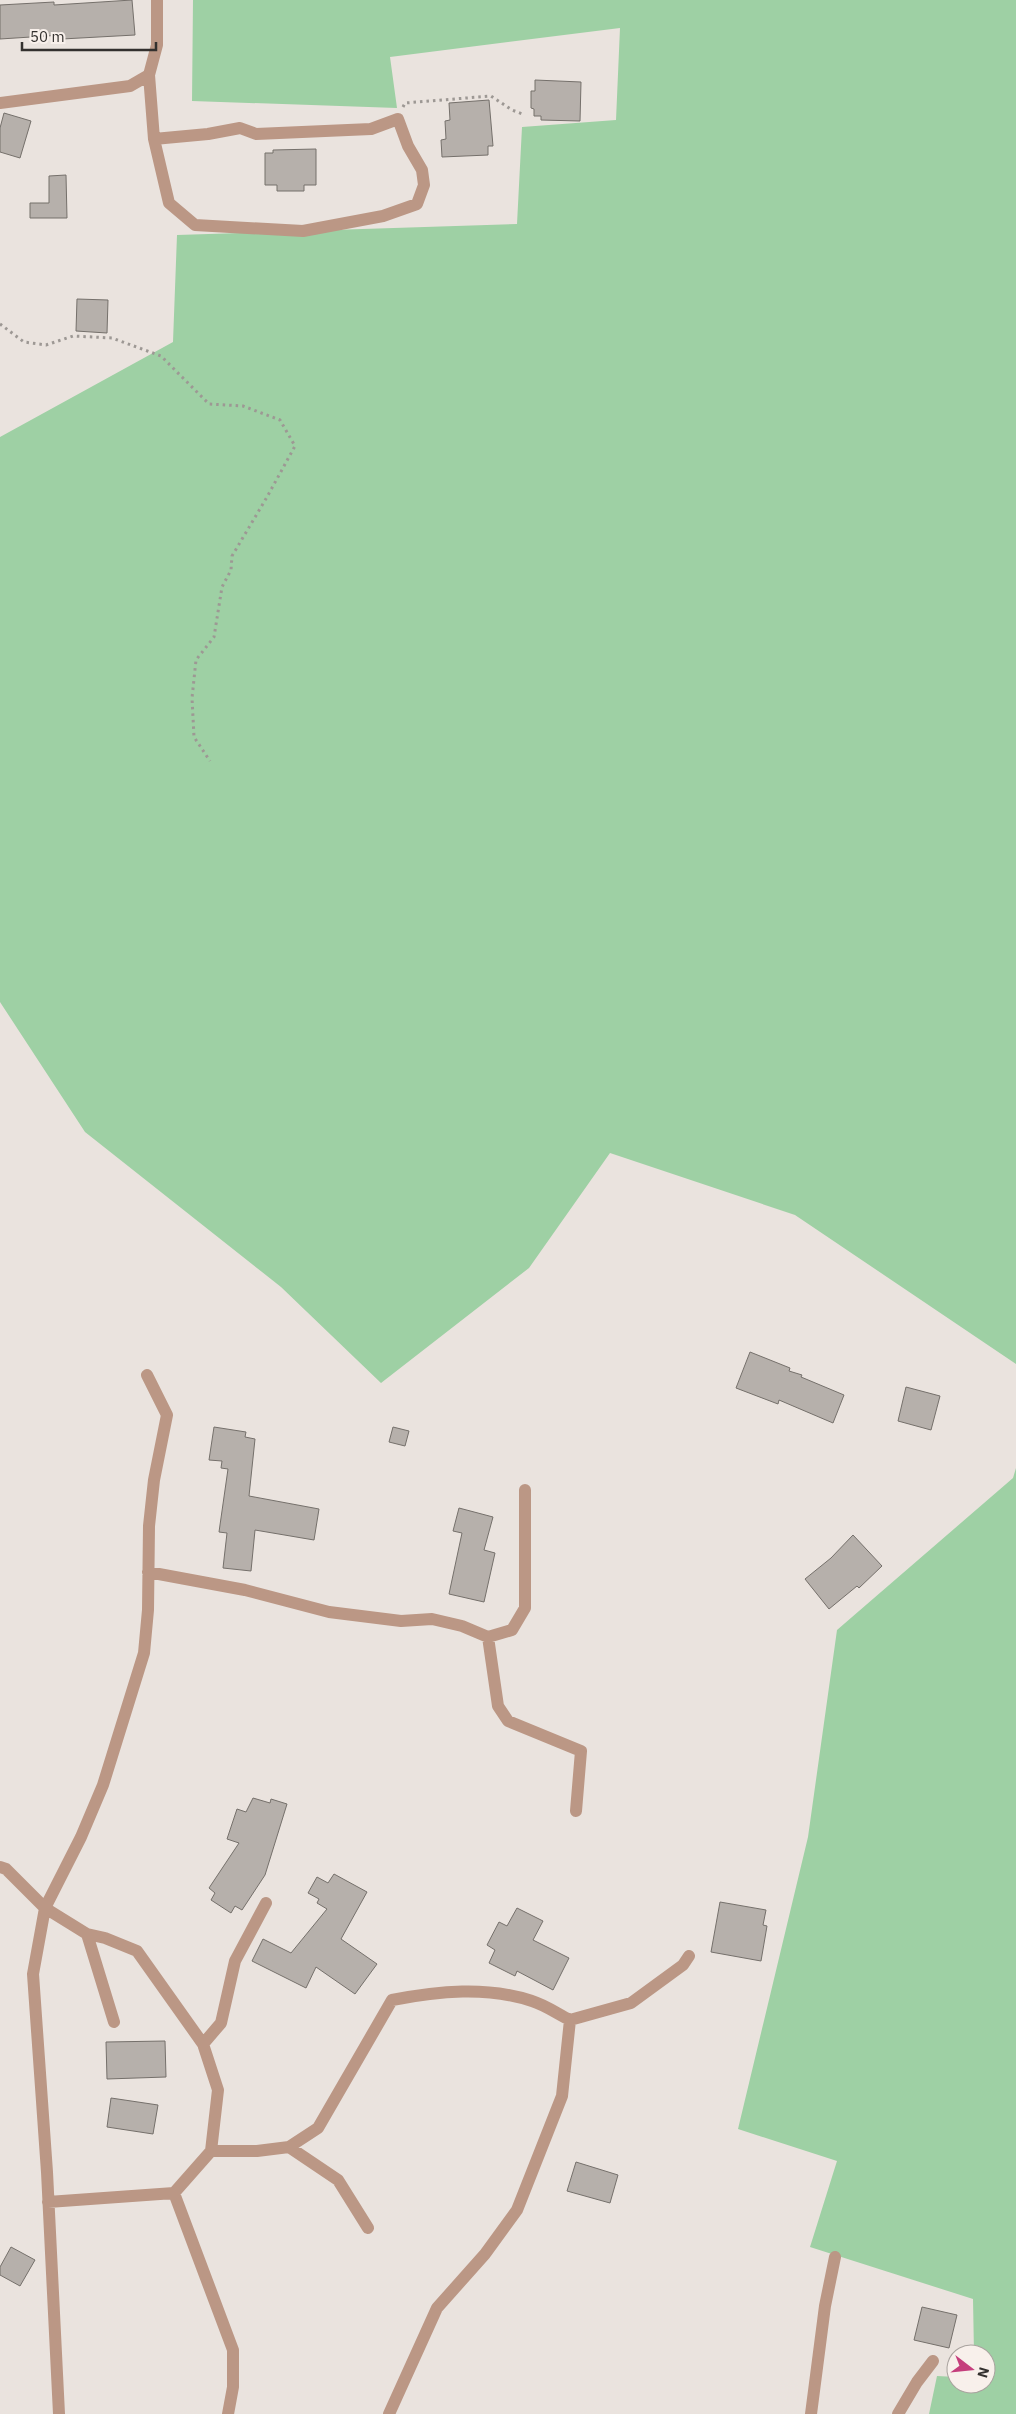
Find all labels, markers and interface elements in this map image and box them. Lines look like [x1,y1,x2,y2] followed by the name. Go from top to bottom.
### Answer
[22,20,156,52] scale bar
[30,27,65,46] text: 50 m
[946,2344,996,2394] north arrow
[973,2365,994,2380] text: N

